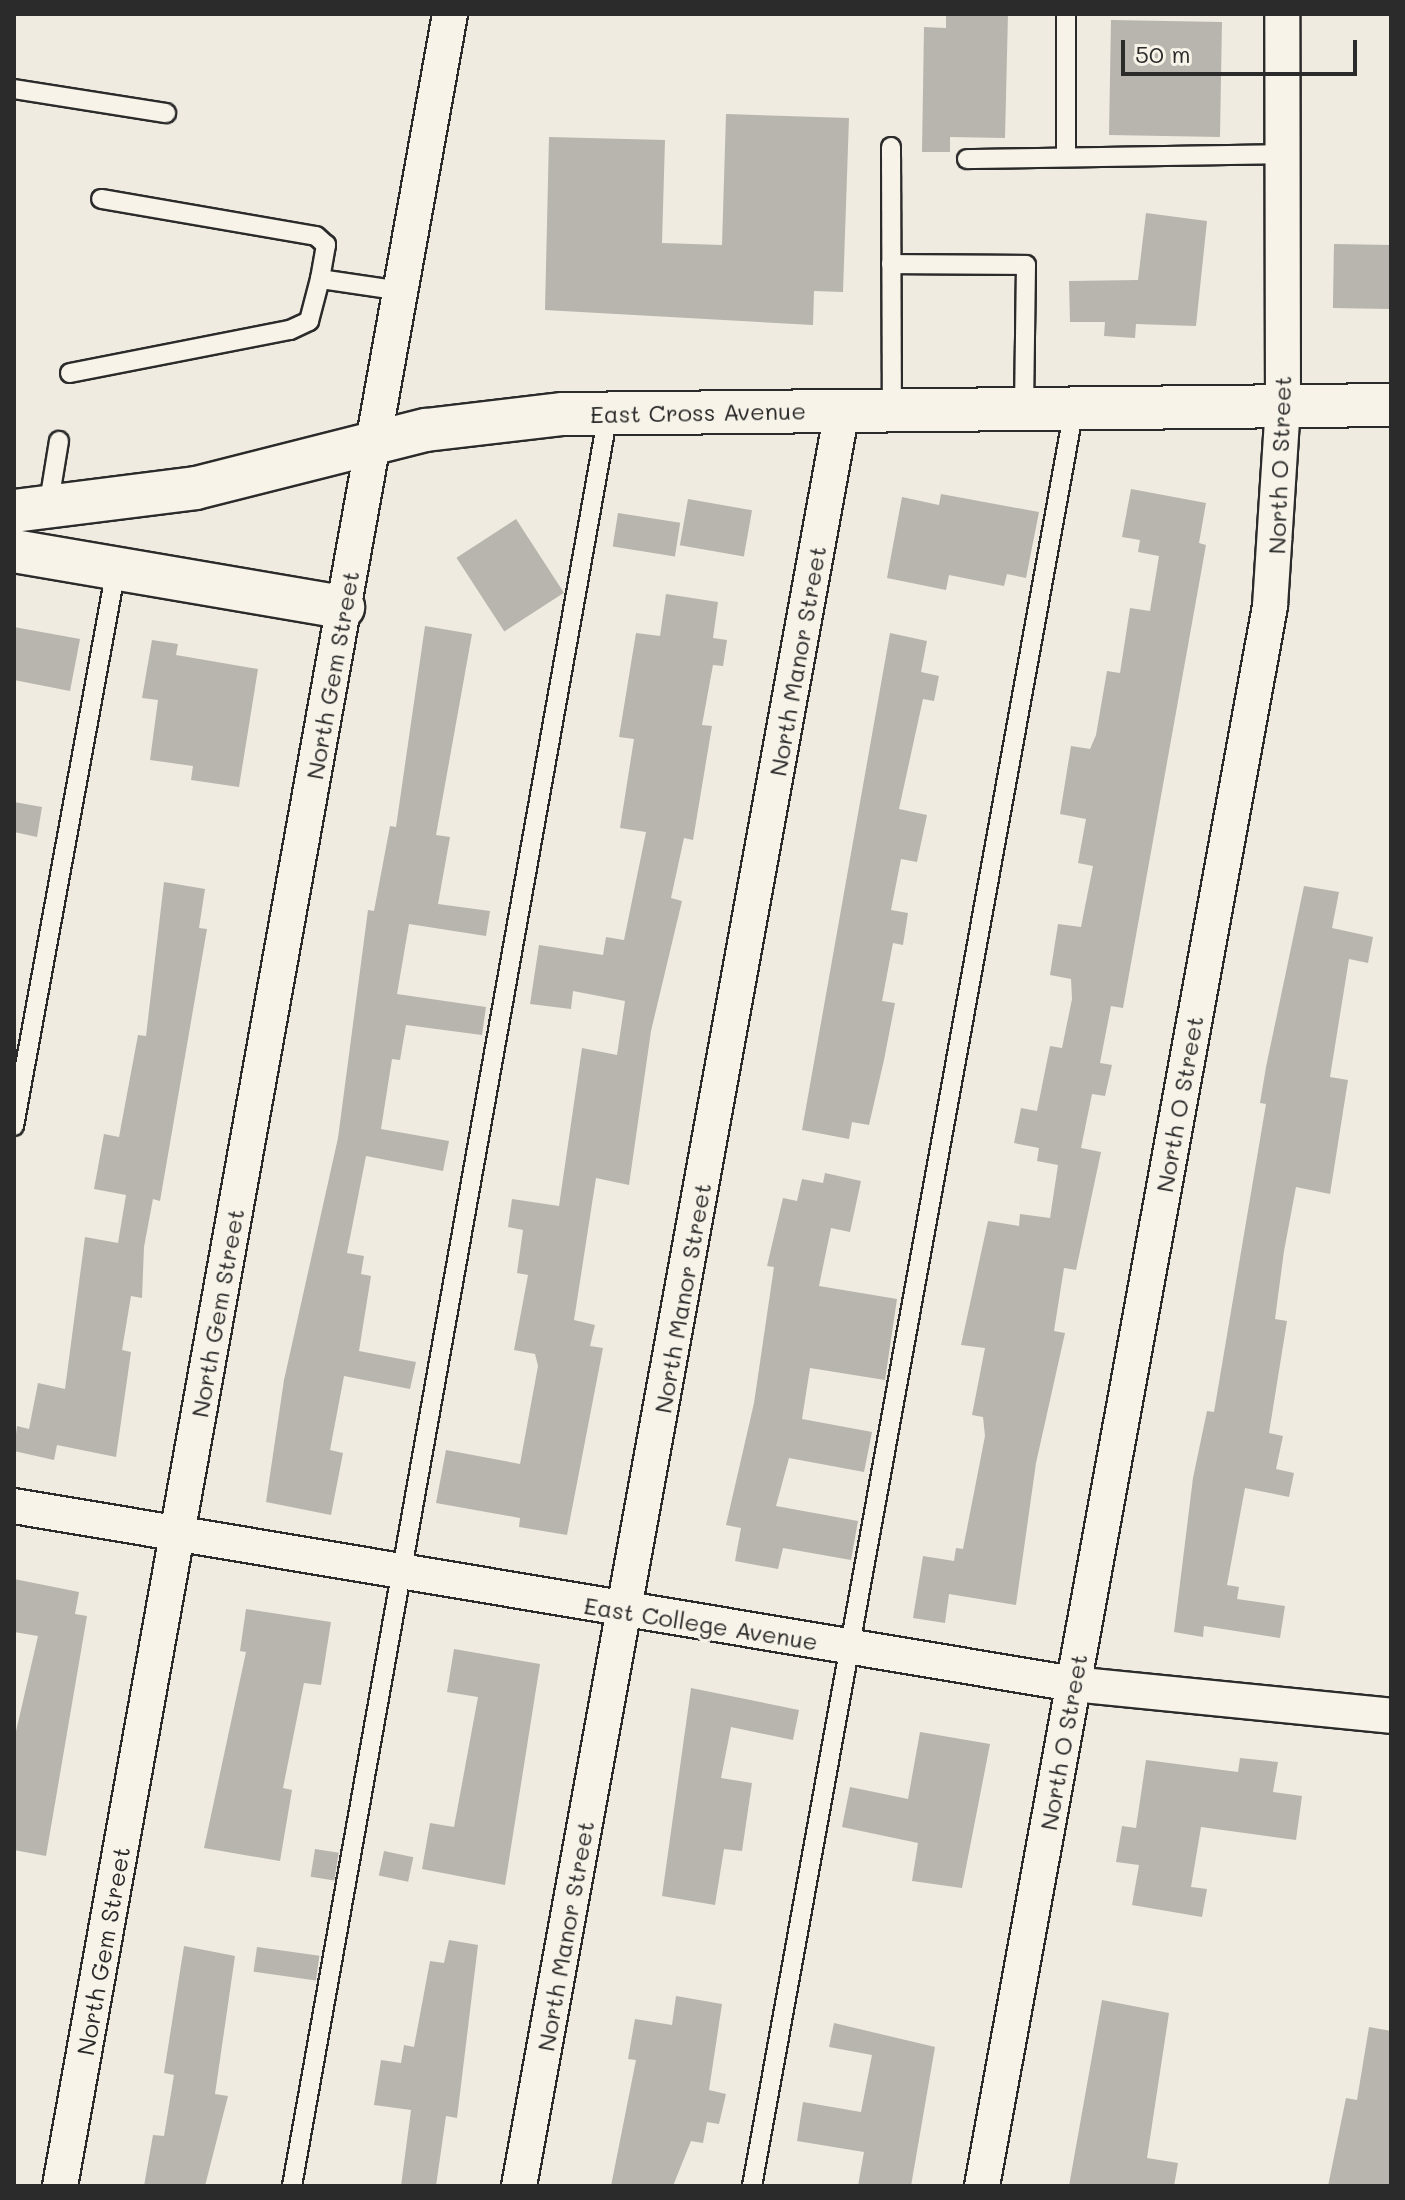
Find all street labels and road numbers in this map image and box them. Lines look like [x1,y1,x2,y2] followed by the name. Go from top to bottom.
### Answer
[1261,375,1297,555] street label: North O Street
[590,396,806,428] street label: East Cross Avenue
[763,544,831,778] street label: North Manor Street
[299,568,365,782] street label: North Gem Street
[1149,1013,1209,1195] street label: North O Street
[648,1181,716,1415] street label: North Manor Street
[184,1206,250,1420] street label: North Gem Street
[582,1590,820,1656] street label: East College Avenue
[1033,1651,1093,1833] street label: North O Street
[531,1819,599,2053] street label: North Manor Street
[70,1844,136,2058] street label: North Gem Street

